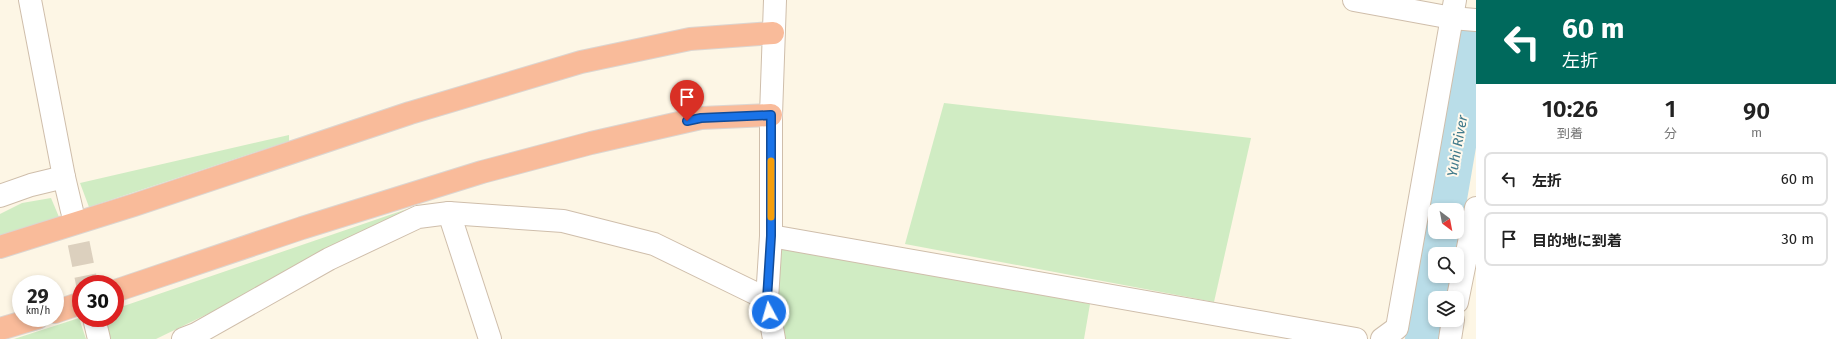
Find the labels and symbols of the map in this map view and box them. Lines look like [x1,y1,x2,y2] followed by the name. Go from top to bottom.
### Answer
[670,80,704,121] pin
[1444,113,1471,178] water label: Yuhi River
[1428,203,1464,239] north arrow
[72,275,124,327] speed limit sign: 30
[748,291,790,333] position arrow

